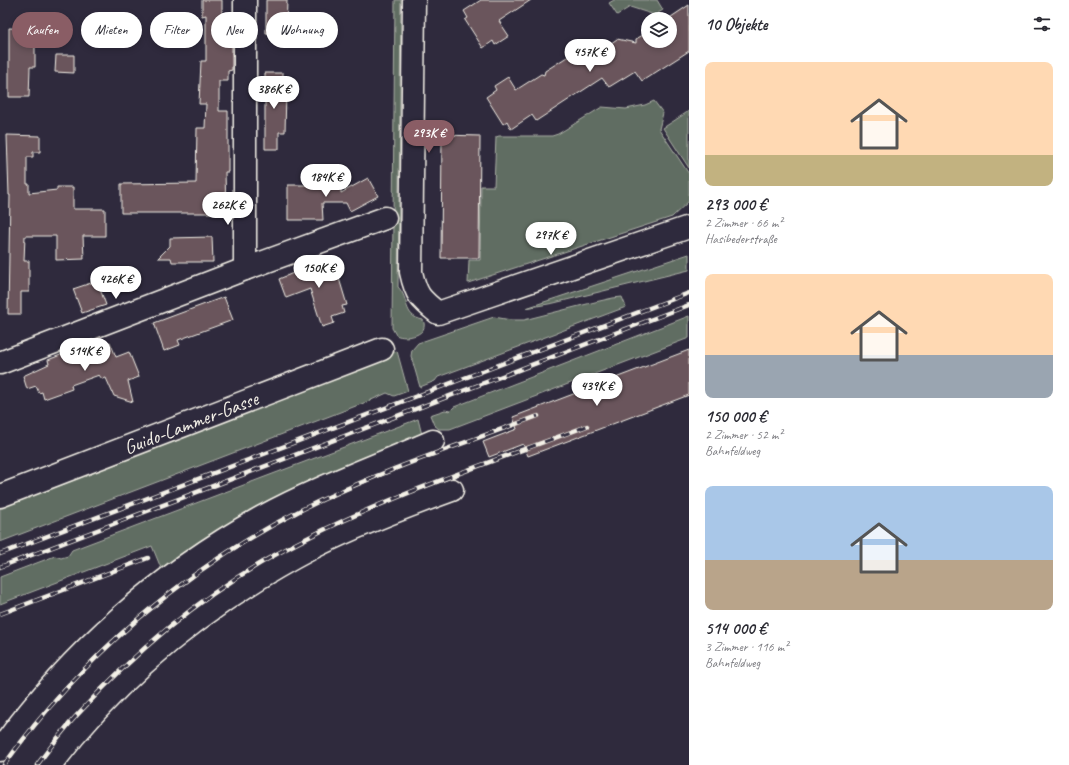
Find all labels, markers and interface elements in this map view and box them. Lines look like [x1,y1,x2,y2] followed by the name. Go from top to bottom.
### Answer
[12,12,73,48] chip: Kaufen
[81,12,142,48] chip: Mieten
[150,12,203,48] chip: Filter
[211,12,258,48] chip: Neu
[266,12,338,48] chip: Wohnung
[641,12,677,48] map controls
[641,12,677,48] button: layers
[1031,13,1053,35] icon: filters
[705,14,768,35] text: 10 Objekte
[557,39,623,73] pin: 457K €
[574,44,606,60] text: 457K €
[241,76,307,110] pin: 386K €
[257,81,291,97] text: 386K €
[843,88,915,160] icon: home
[396,120,462,154] pin: 293K €
[413,125,446,141] text: 293K €
[293,164,359,198] pin: 184K €
[309,169,343,185] text: 184K €
[195,192,261,226] pin: 262K €
[705,194,767,215] text: 293 000 €
[211,197,245,213] text: 262K €
[705,215,782,231] text: 2 Zimmer · 66 m²
[518,222,584,256] pin: 297K €
[535,227,567,243] text: 297K €
[705,231,777,247] text: Hasibederstraße
[286,255,352,289] pin: 150K €
[303,260,335,276] text: 150K €
[83,266,149,300] pin: 426K €
[99,271,133,287] text: 426K €
[843,300,915,372] icon: home
[52,338,118,372] pin: 514K €
[69,343,101,359] text: 514K €
[564,373,630,407] pin: 439K €
[581,378,614,394] text: 439K €
[120,385,263,460] street label: Guido-Lammer-Gasse
[705,406,767,427] text: 150 000 €
[705,427,782,443] text: 2 Zimmer · 52 m²
[705,443,760,459] text: Bahnfeldweg
[843,512,915,584] icon: home
[705,618,767,639] text: 514 000 €
[705,639,788,655] text: 3 Zimmer · 116 m²
[705,655,760,671] text: Bahnfeldweg

